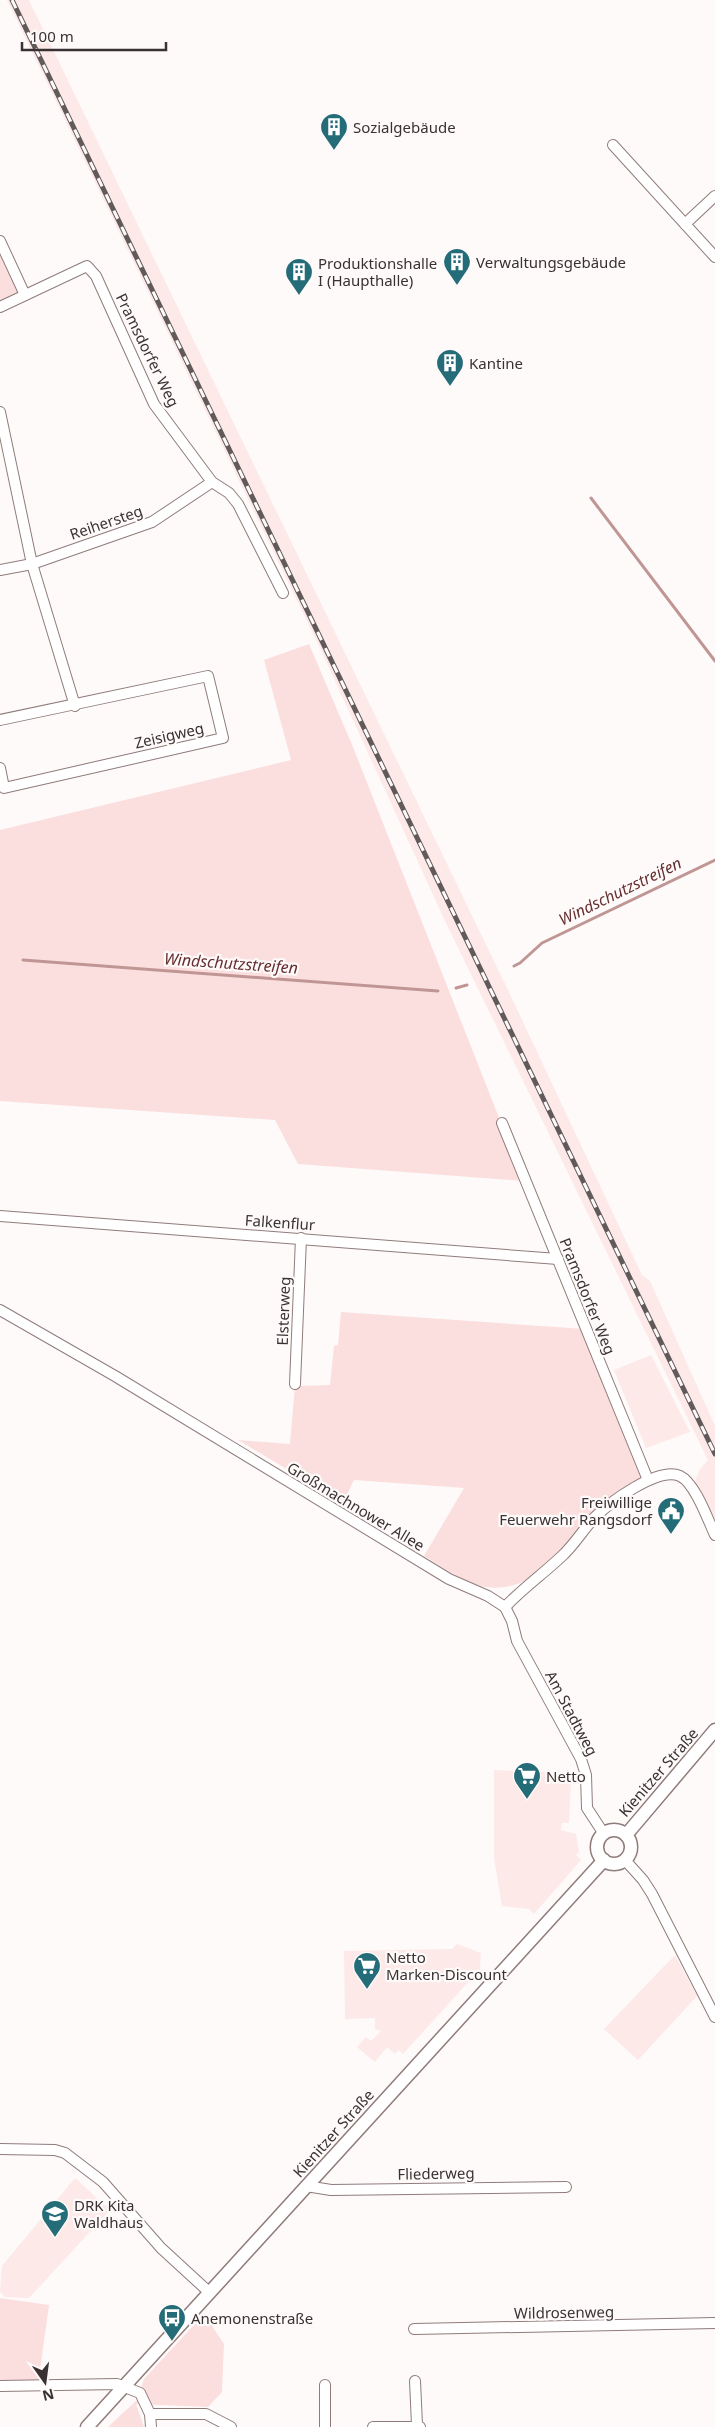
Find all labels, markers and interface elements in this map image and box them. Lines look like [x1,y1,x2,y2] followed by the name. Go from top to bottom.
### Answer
[22,20,166,52] scale bar
[30,26,74,46] text: 100 m
[319,112,349,151] building icon: Sozialgebäude
[353,117,456,137] place label: Sozialgebäude
[442,247,472,286] building icon: Verwaltungsgebäude
[476,252,626,272] place label: Verwaltungsgebäude
[318,253,437,290] place label: Produktionshalle I (Haupthalle)
[284,257,314,296] building icon: Produktionshalle I (Haupthalle)
[112,290,184,410] street label: Pramsdorfer Weg
[435,348,465,387] building icon: Kantine
[469,353,523,373] place label: Kantine
[67,500,145,544] street label: Reihersteg
[132,717,206,753] street label: Zeisigweg
[555,852,685,930] water label: Windschutzstreifen
[163,947,299,979] water label: Windschutzstreifen
[244,1210,316,1234] street label: Falkenflur
[555,1235,621,1357] street label: Pramsdorfer Weg
[272,1276,294,1346] street label: Elsterweg
[284,1457,428,1555] street label: Großmachnower Allee
[499,1492,653,1529] place label: Freiwillige Feuerwehr Rangsdorf
[656,1496,686,1535] public building icon: Freiwillige Feuerwehr Rangsdorf
[541,1667,603,1759] street label: Am Stadtweg
[614,1723,702,1821] street label: Kienitzer Straße
[512,1761,542,1800] supermarket icon: Netto
[546,1766,586,1786] place label: Netto
[386,1947,508,1984] place label: Netto Marken-Discount
[352,1951,382,1990] supermarket icon: Netto Marken-Discount
[288,2085,378,2181] street label: Kienitzer Straße
[397,2162,475,2184] street label: Fliederweg
[74,2195,143,2232] place label: DRK Kita Waldhaus
[40,2199,70,2238] school or university icon: DRK Kita Waldhaus
[514,2301,614,2323] street label: Wildrosenweg
[157,2303,187,2342] bus stop icon: Anemonenstraße
[191,2308,313,2328] place label: Anemonenstraße
[20,2357,70,2407] north arrow
[40,2385,56,2406] text: N

